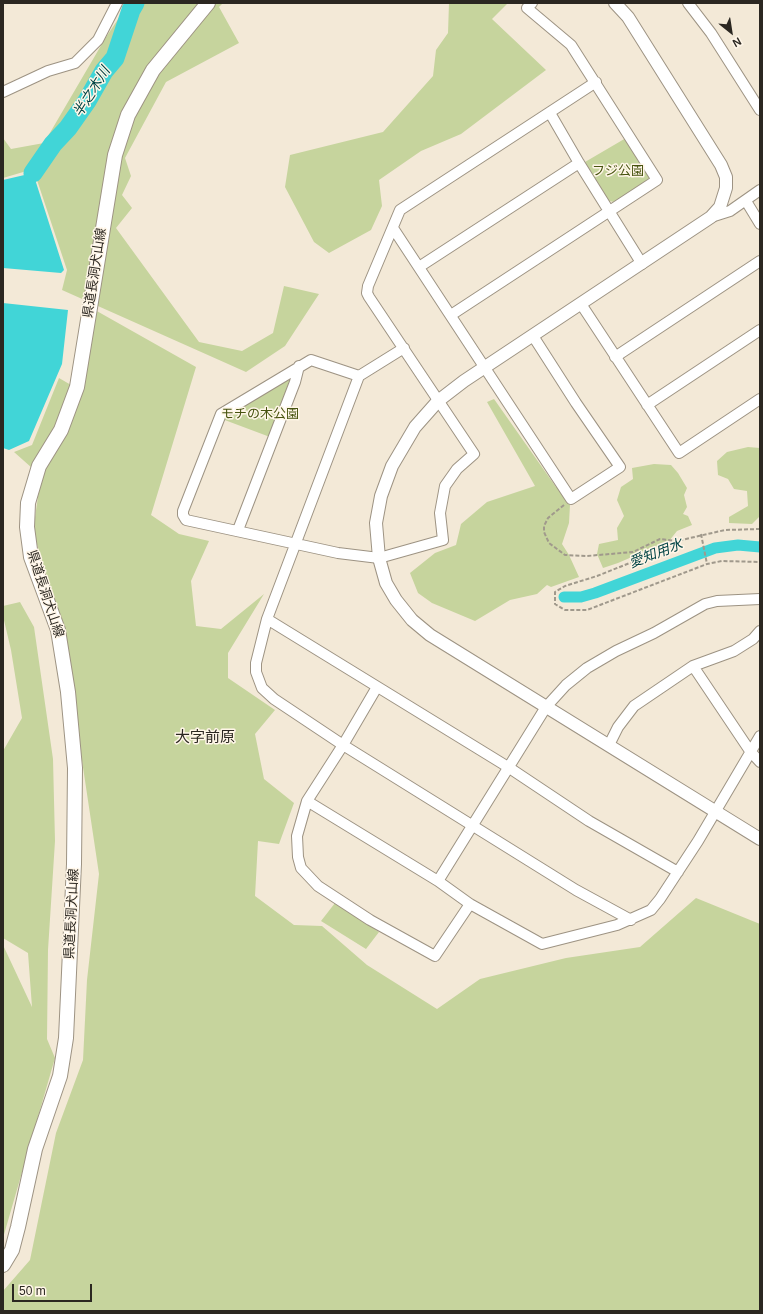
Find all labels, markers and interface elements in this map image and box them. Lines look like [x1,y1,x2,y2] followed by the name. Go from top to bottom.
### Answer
[711,12,751,52] north arrow
[731,35,743,50] text: N
[70,64,114,120] water label: 半之木川
[592,163,644,179] park label: フジ公園
[80,227,110,319] street label: 県道長洞犬山線
[221,406,299,422] park label: モチの木公園
[627,536,685,572] water label: 愛知用水
[24,548,66,640] street label: 県道長洞犬山線
[175,729,235,747] district label: 大字前原
[62,868,82,960] street label: 県道長洞犬山線
[14,1276,94,1302] scale bar
[19,1284,46,1298] text: 50 m

